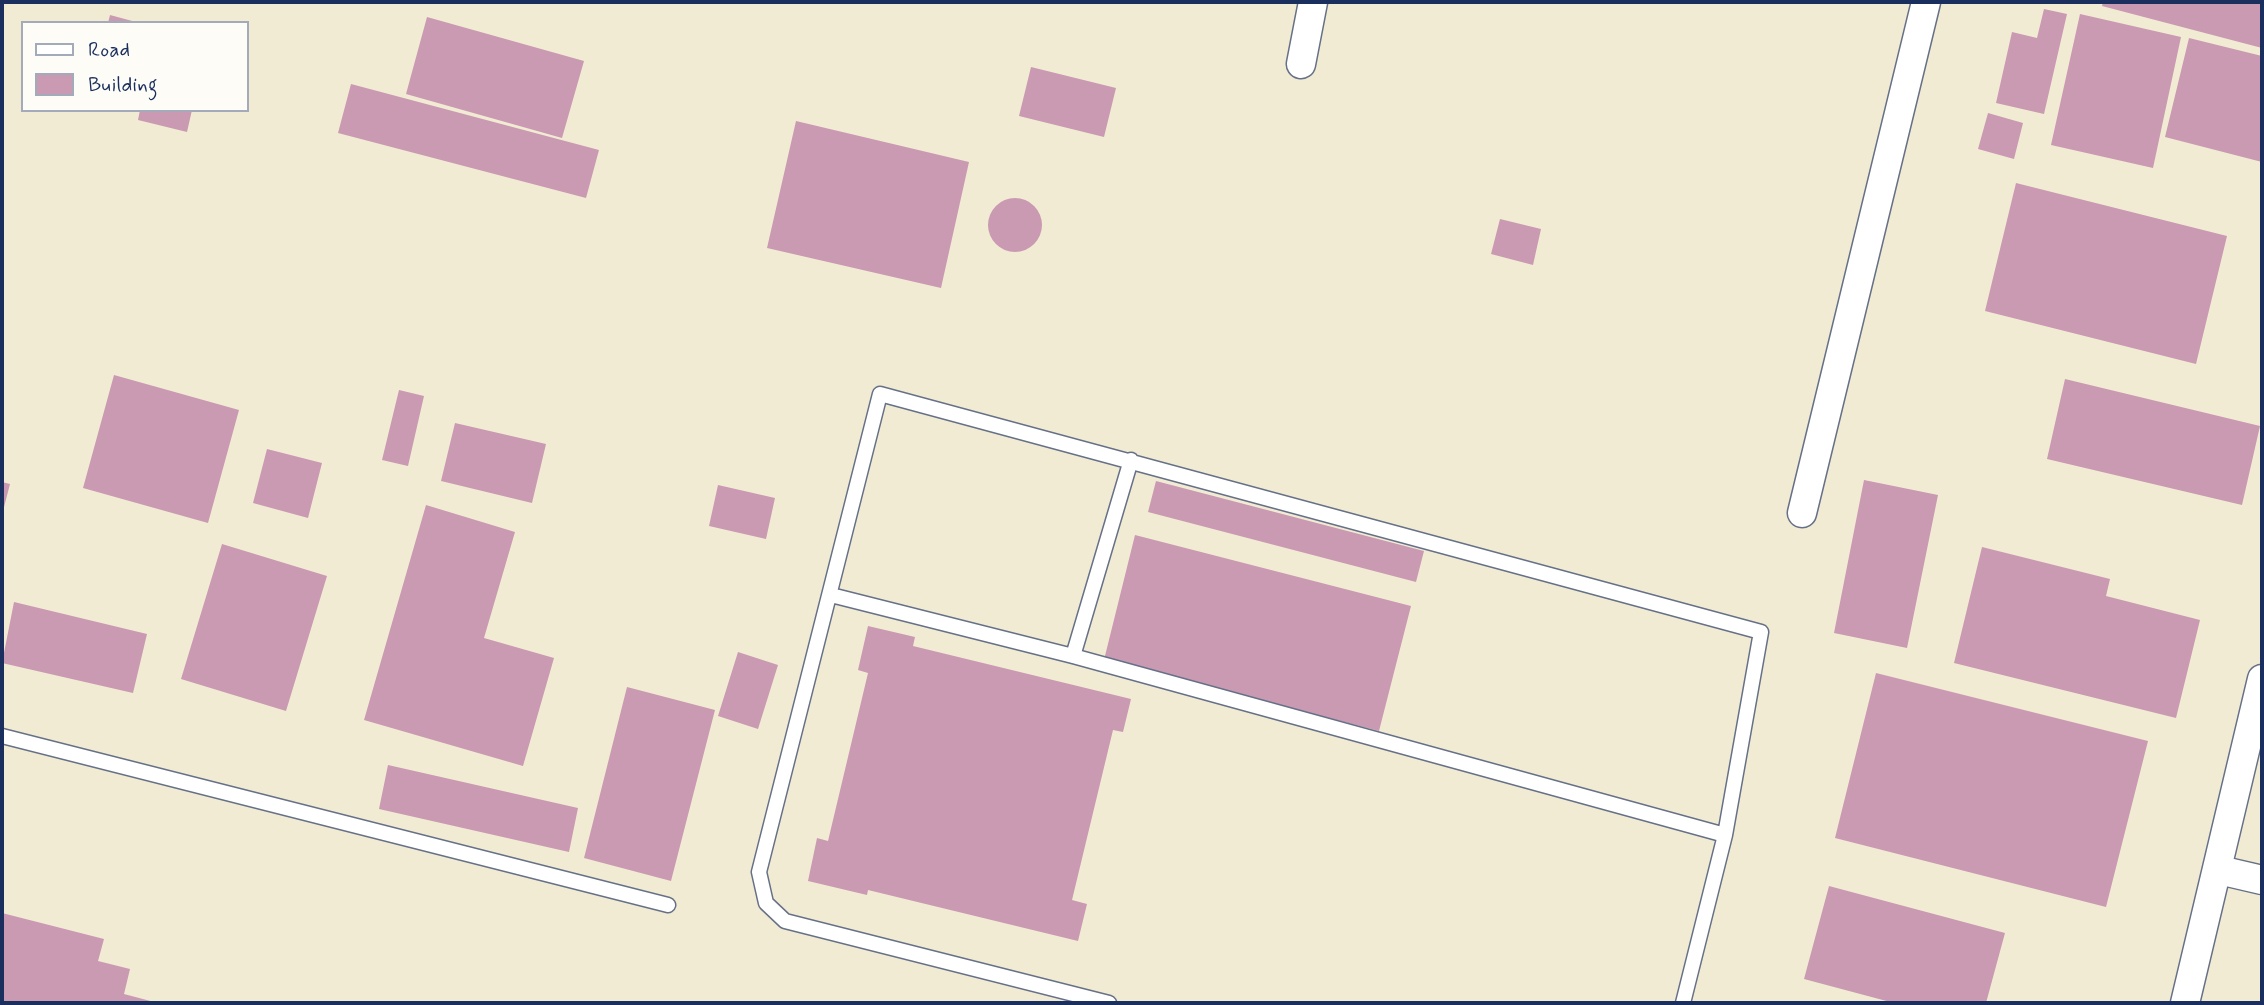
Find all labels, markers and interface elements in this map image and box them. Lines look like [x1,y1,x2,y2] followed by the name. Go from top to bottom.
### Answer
[21,21,248,112] legend
[88,36,130,64] text: Road
[88,71,158,99] text: Building

